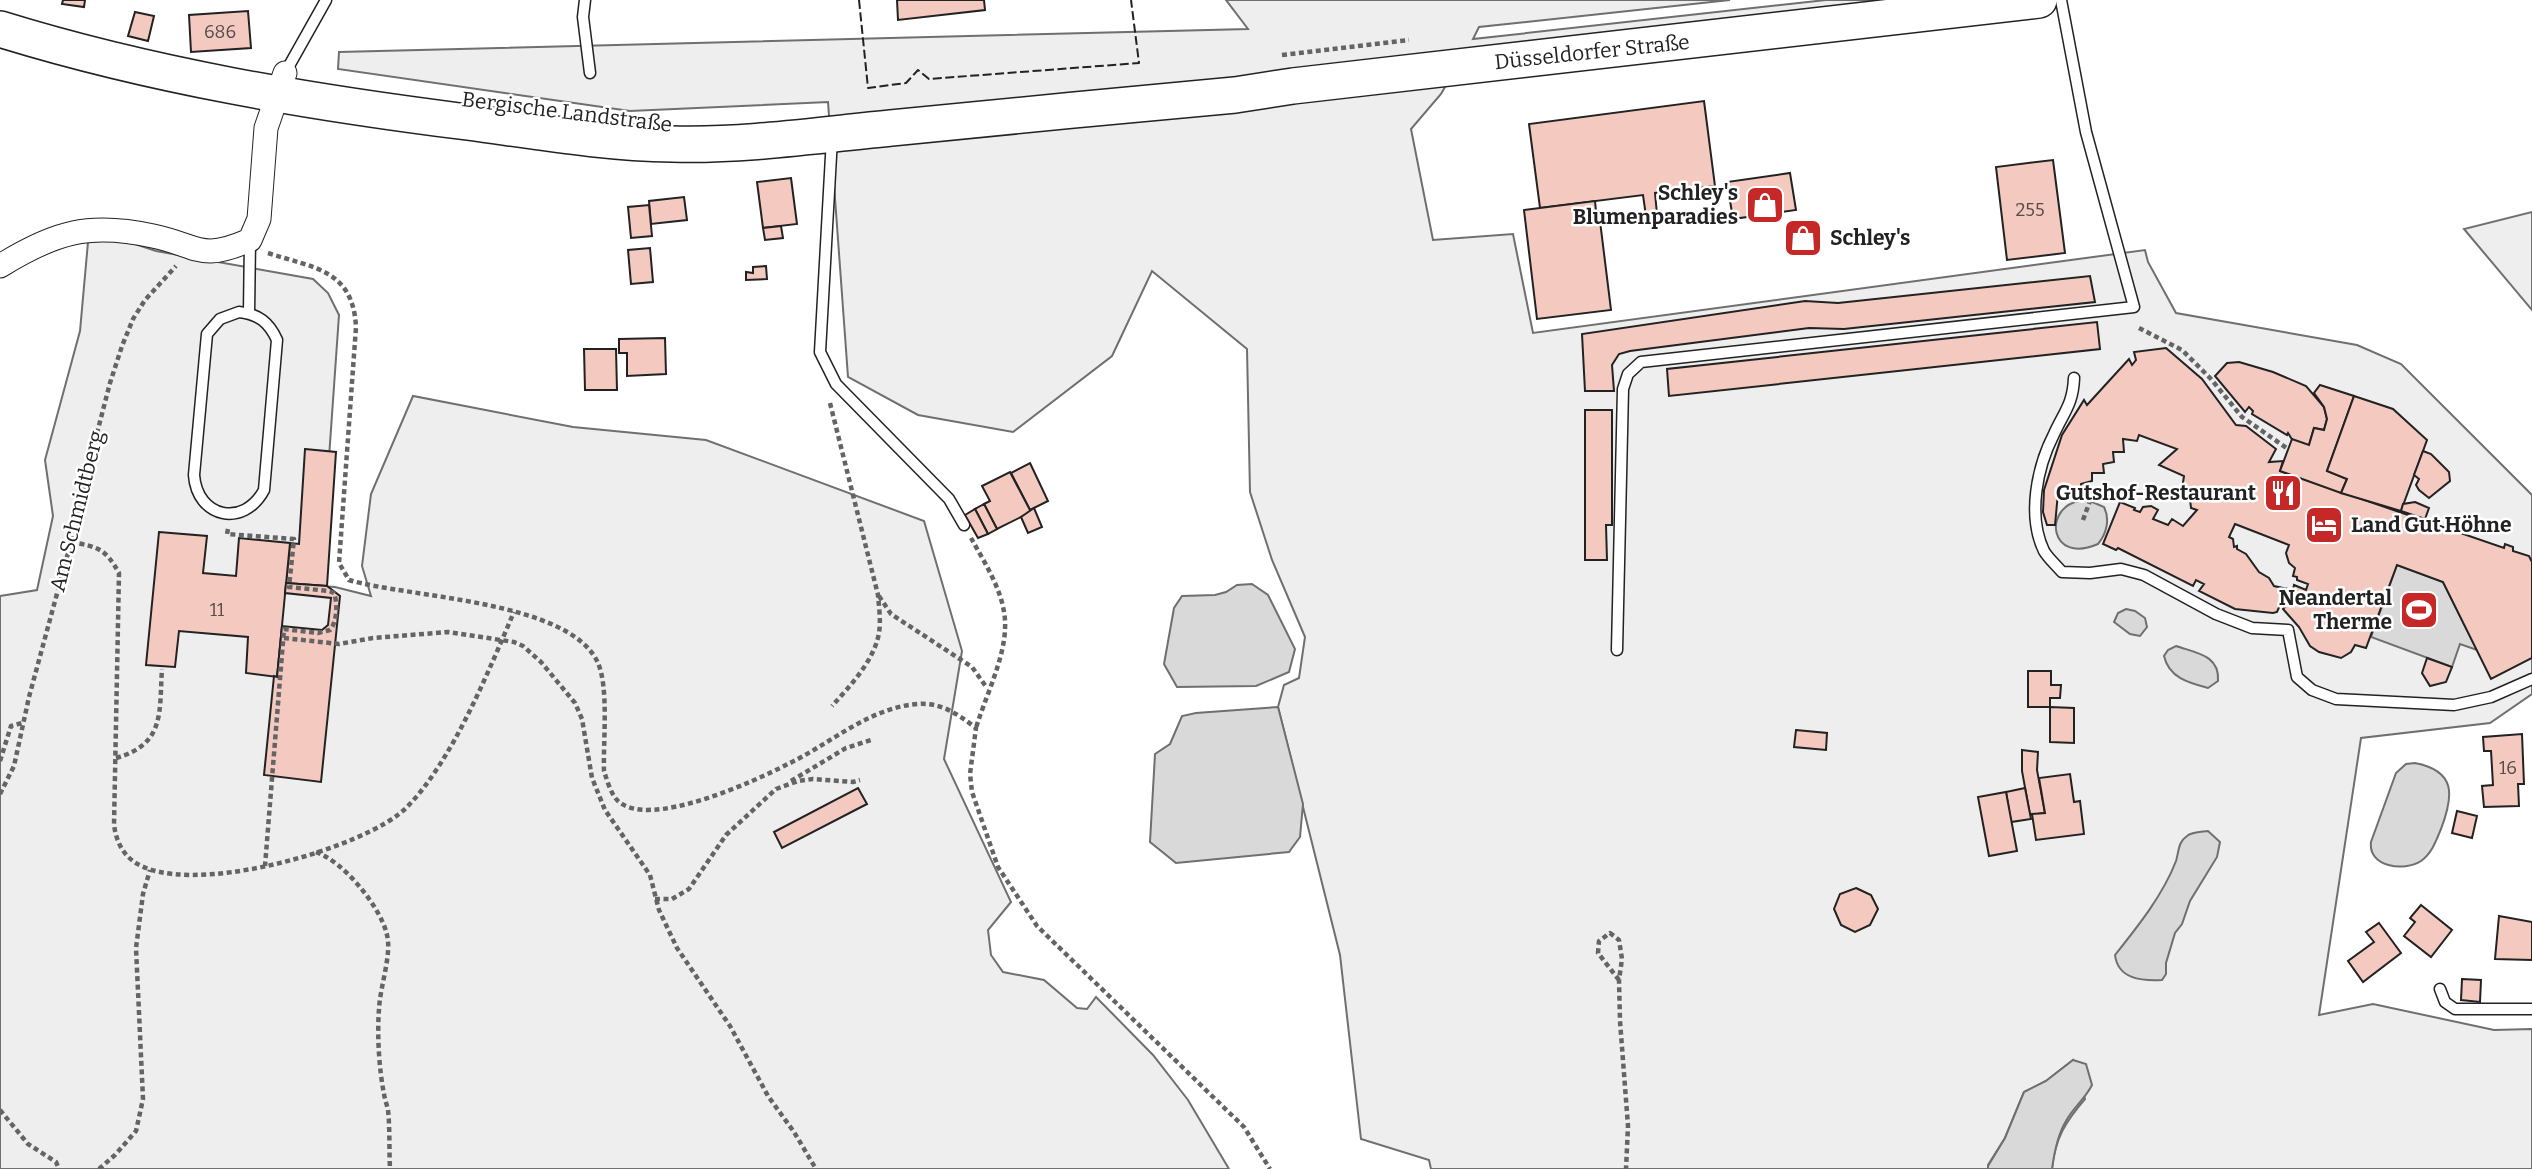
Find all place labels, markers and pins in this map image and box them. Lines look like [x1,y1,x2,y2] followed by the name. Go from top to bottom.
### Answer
[1573,180,1738,230] place label: Schley's Blumenparadies
[1744,184,1786,226] shop icon: Schley's Blumenparadies
[1782,217,1824,259] shop icon: Schley's
[1830,225,1910,251] place label: Schley's
[2262,472,2304,514] restaurant icon: Gutshof-Restaurant
[2056,480,2257,506] place label: Gutshof-Restaurant
[2303,504,2345,546] hotel icon: Land Gut Höhne
[2351,512,2511,538] place label: Land Gut Höhne
[2279,585,2392,635] place label: Neandertal Therme
[2398,589,2440,631] sports icon: Neandertal Therme

